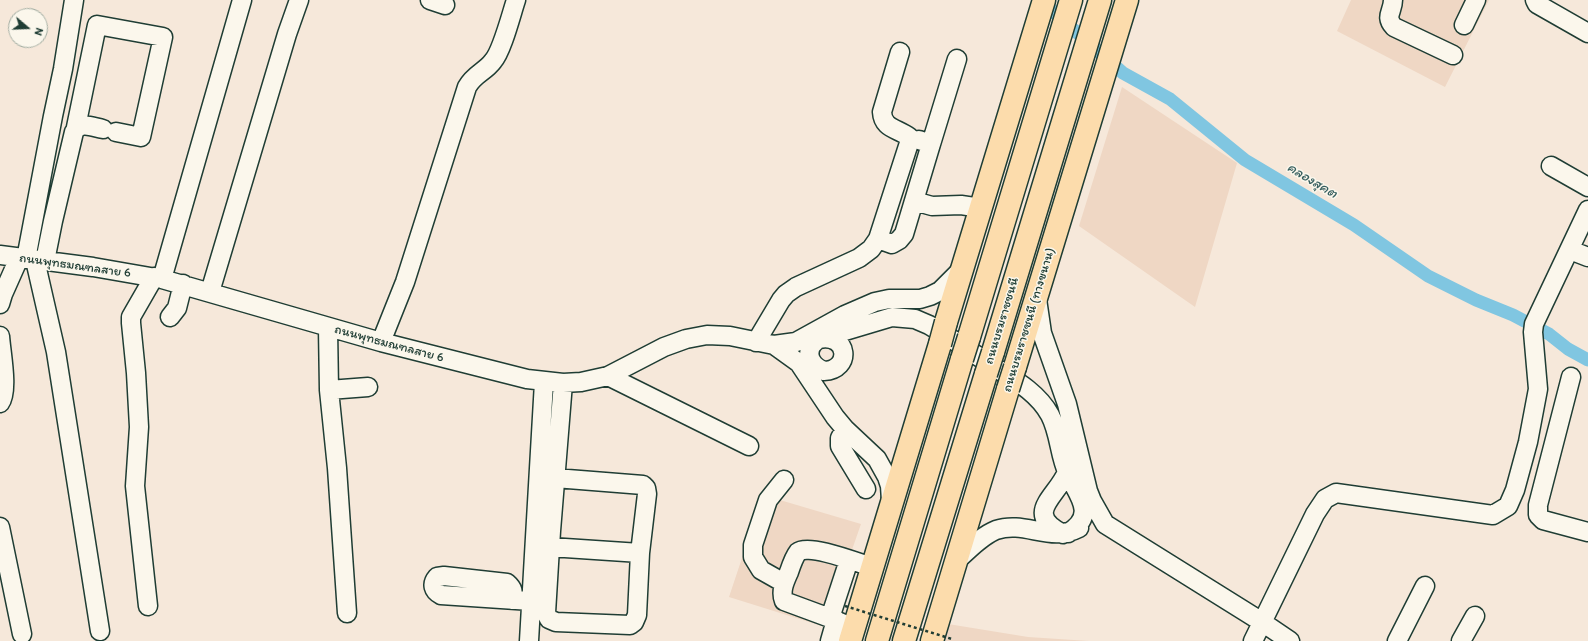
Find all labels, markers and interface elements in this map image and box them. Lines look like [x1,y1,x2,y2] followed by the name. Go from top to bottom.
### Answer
[8,8,48,48] north arrow
[32,26,46,37] text: N
[1284,159,1340,203] water label: คลองสุคต
[1000,246,1058,394] street label: ถนนบรมราชชนนี (ทางขนาน)
[18,250,132,282] street label: ถนนพุทธมณฑลสาย 6
[981,276,1023,366] street label: ถนนบรมราชชนนี
[333,322,445,366] street label: ถนนพุทธมณฑลสาย 6

